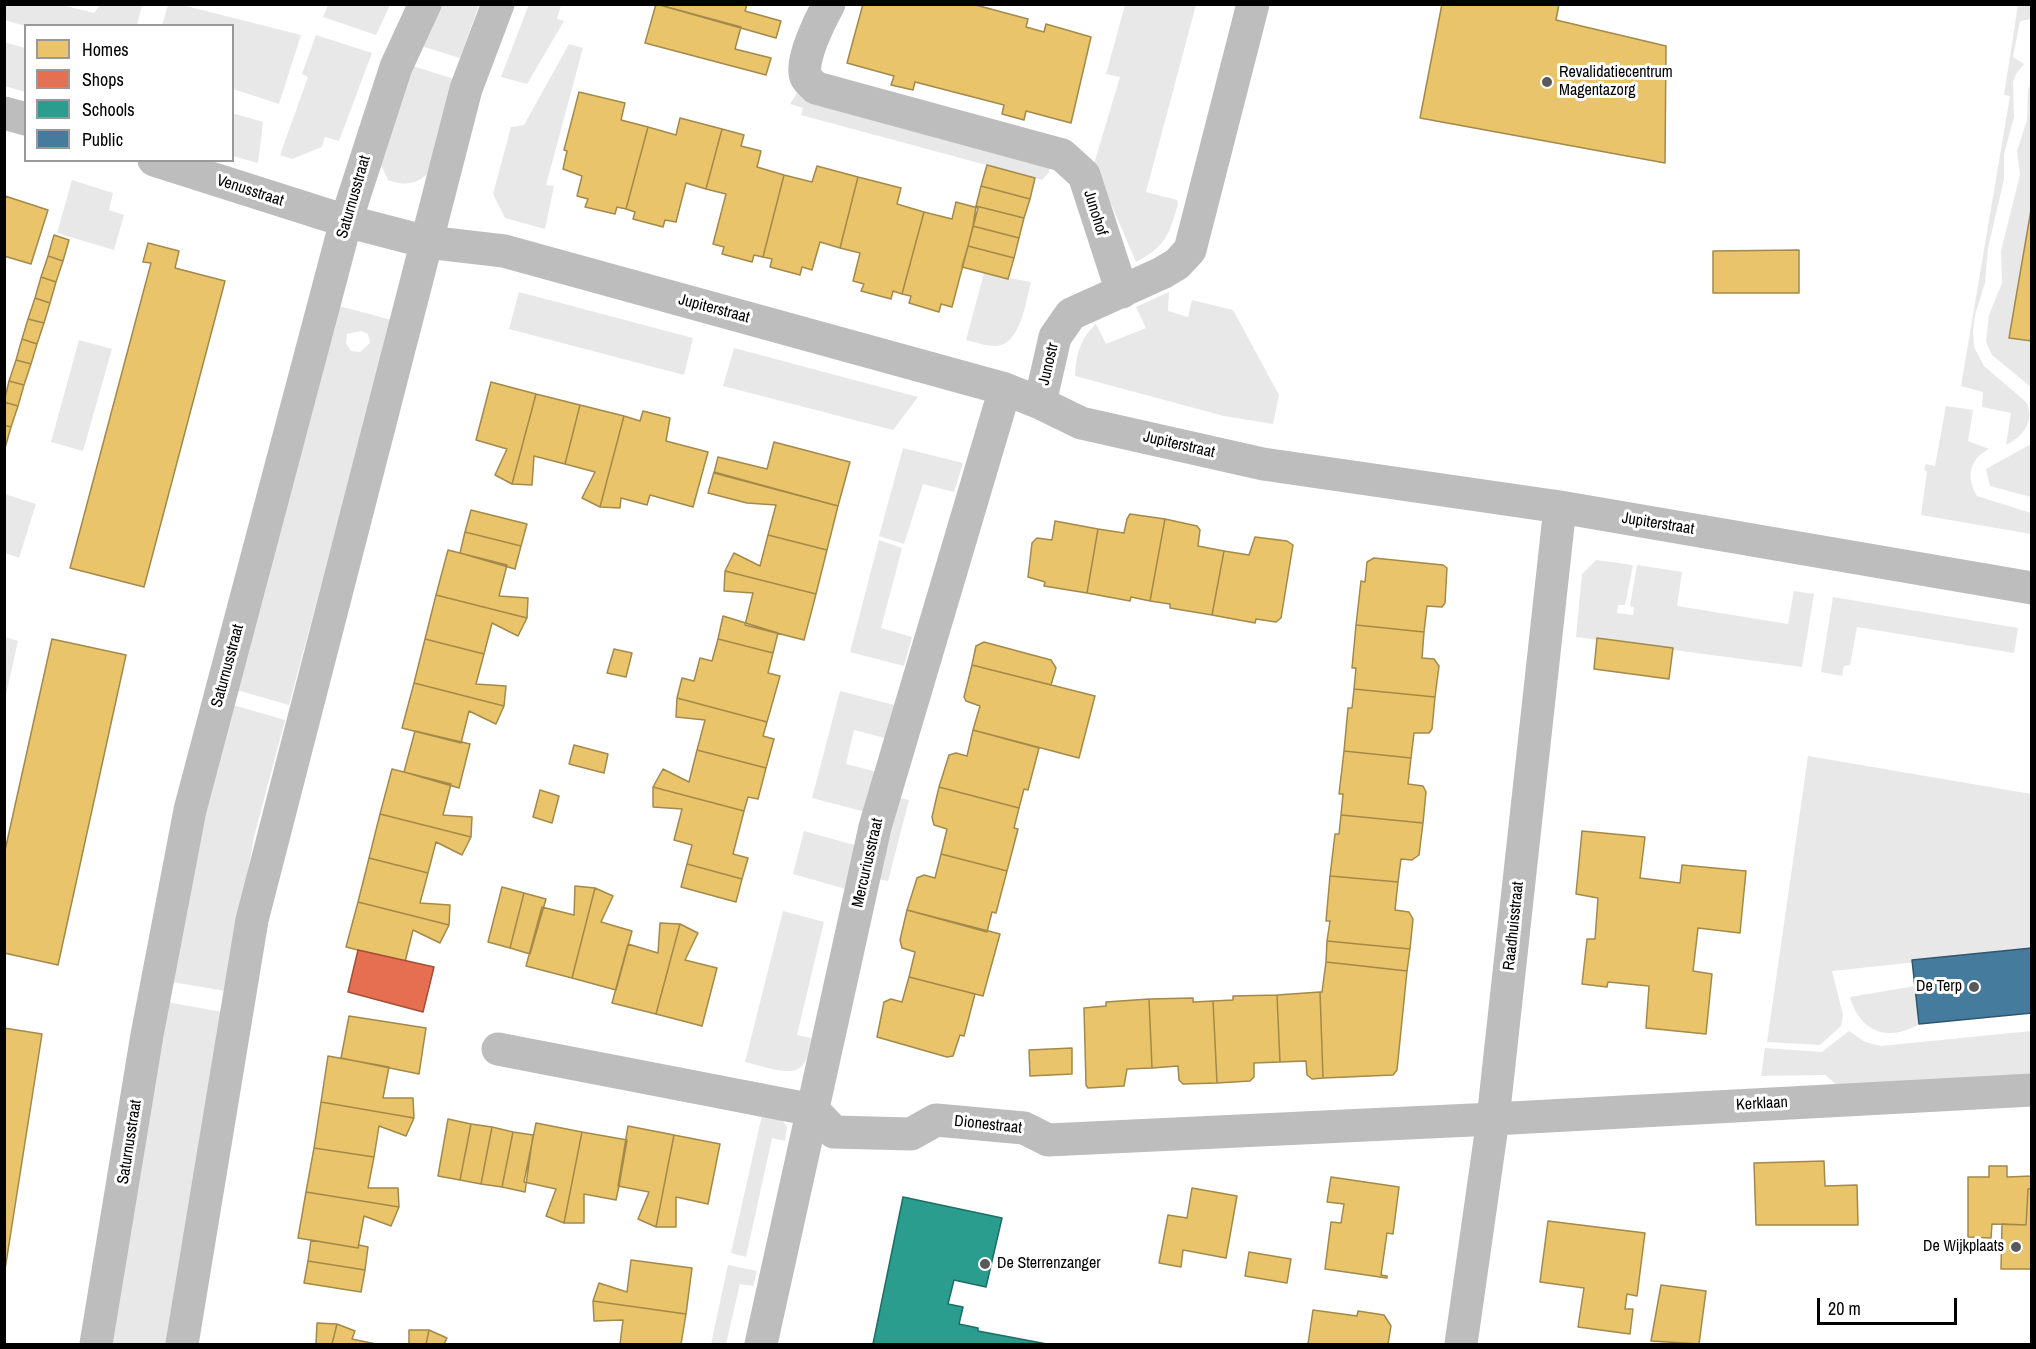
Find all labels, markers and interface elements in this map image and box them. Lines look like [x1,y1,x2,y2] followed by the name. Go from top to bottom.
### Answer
[24,24,234,162] legend
[82,37,129,62] text: Homes
[1559,63,1673,101] place label: Revalidatiecentrum Magentazorg
[82,67,124,92] text: Shops
[1540,75,1554,89] marker: Revalidatiecentrum Magentazorg
[82,97,135,122] text: Schools
[82,127,123,152] text: Public
[333,153,375,241] street label: Saturnusstraat
[214,171,286,211] street label: Venusstraat
[1079,188,1111,238] street label: Junohof
[676,290,752,328] street label: Jupiterstraat
[1035,341,1063,387] street label: Junostr
[1141,427,1217,463] street label: Jupiterstraat
[1620,509,1696,539] street label: Jupiterstraat
[208,622,248,710] street label: Saturnusstraat
[848,816,888,910] street label: Mercuriusstraat
[1500,881,1528,971] street label: Raadhuisstraat
[1916,977,1962,997] place label: De Terp
[1967,980,1981,994] marker: De Terp
[1736,1093,1788,1115] street label: Kerklaan
[114,1098,146,1186] street label: Saturnusstraat
[953,1112,1023,1138] street label: Dionestraat
[1923,1237,2004,1257] place label: De Wijkplaats
[2009,1240,2023,1254] marker: De Wijkplaats
[997,1254,1101,1274] place label: De Sterrenzanger
[978,1257,992,1271] marker: De Sterrenzanger
[1820,1286,1960,1324] scale bar
[1828,1296,1861,1321] text: 20 m

